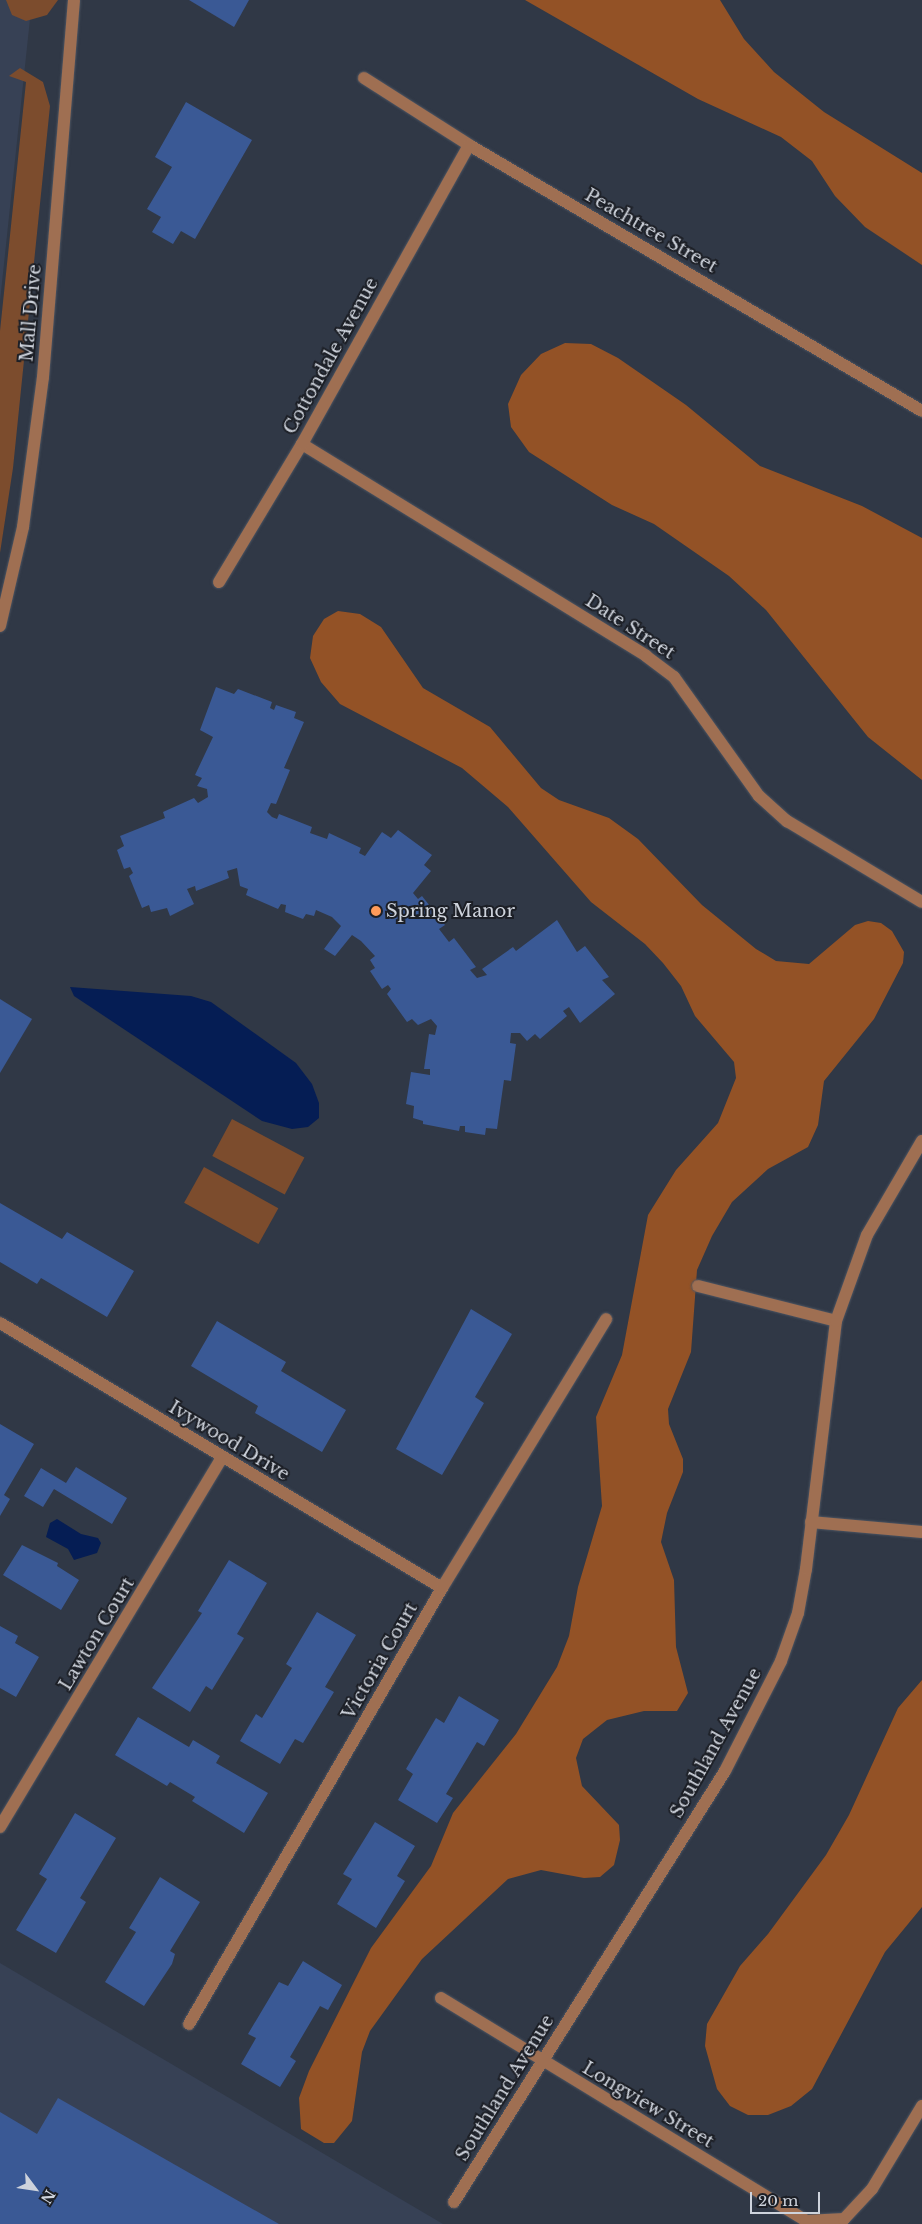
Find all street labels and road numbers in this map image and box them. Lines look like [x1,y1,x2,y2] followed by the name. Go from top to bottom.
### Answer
[581,184,721,278] street label: Peachtree Street
[16,263,46,363] street label: Mall Drive
[279,274,383,438] street label: Cottondale Avenue
[581,590,679,664] street label: Date Street
[165,1397,293,1485] street label: Ivywood Drive
[55,1574,139,1694] street label: Lawton Court
[338,1599,422,1723] street label: Victoria Court
[666,1664,766,1822] street label: Southland Avenue
[451,2011,559,2165] street label: Southland Avenue
[578,2057,718,2153] street label: Longview Street

